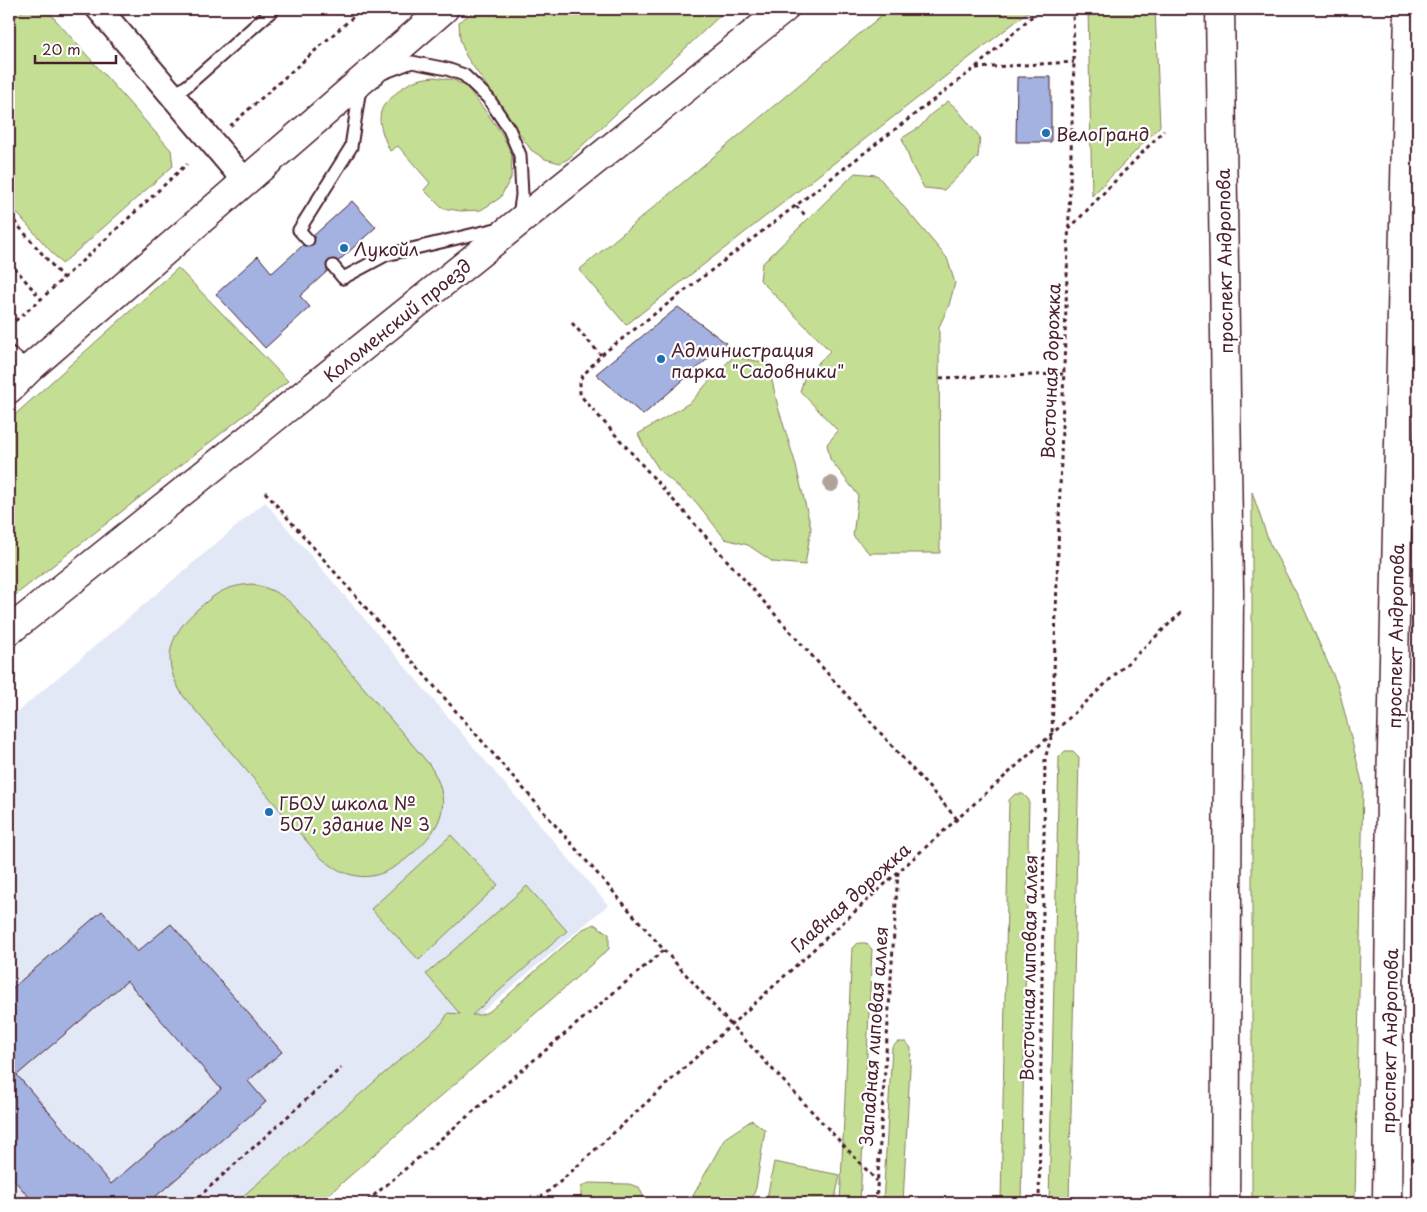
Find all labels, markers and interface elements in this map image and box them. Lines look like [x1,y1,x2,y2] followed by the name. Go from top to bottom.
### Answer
[35,32,116,64] scale bar
[42,37,81,60] text: 20 m
[1056,120,1149,147] place label: ВелоГранд
[1040,127,1052,139] marker: ВелоГранд
[1209,167,1239,354] street label: проспект Андропова
[354,235,419,262] place label: Лукойл
[338,242,350,254] marker: Лукойл
[317,252,477,388] street label: Коломенский проезд
[1033,282,1067,460] street label: Восточная дорожка
[671,336,845,384] place label: Администрация парка "Садовники"
[655,353,667,365] marker: Администрация парка "Садовники"
[1380,542,1410,729] street label: проспект Андропова
[279,789,430,837] place label: ГБОУ школа № 507, здание № 3
[263,806,275,818] marker: ГБОУ школа № 507, здание № 3
[784,835,916,958] street label: Главная дорожка
[1013,854,1043,1082] street label: Восточная липовая аллея
[852,925,894,1147] street label: Западная липовая аллея
[1374,947,1404,1134] street label: проспект Андропова

